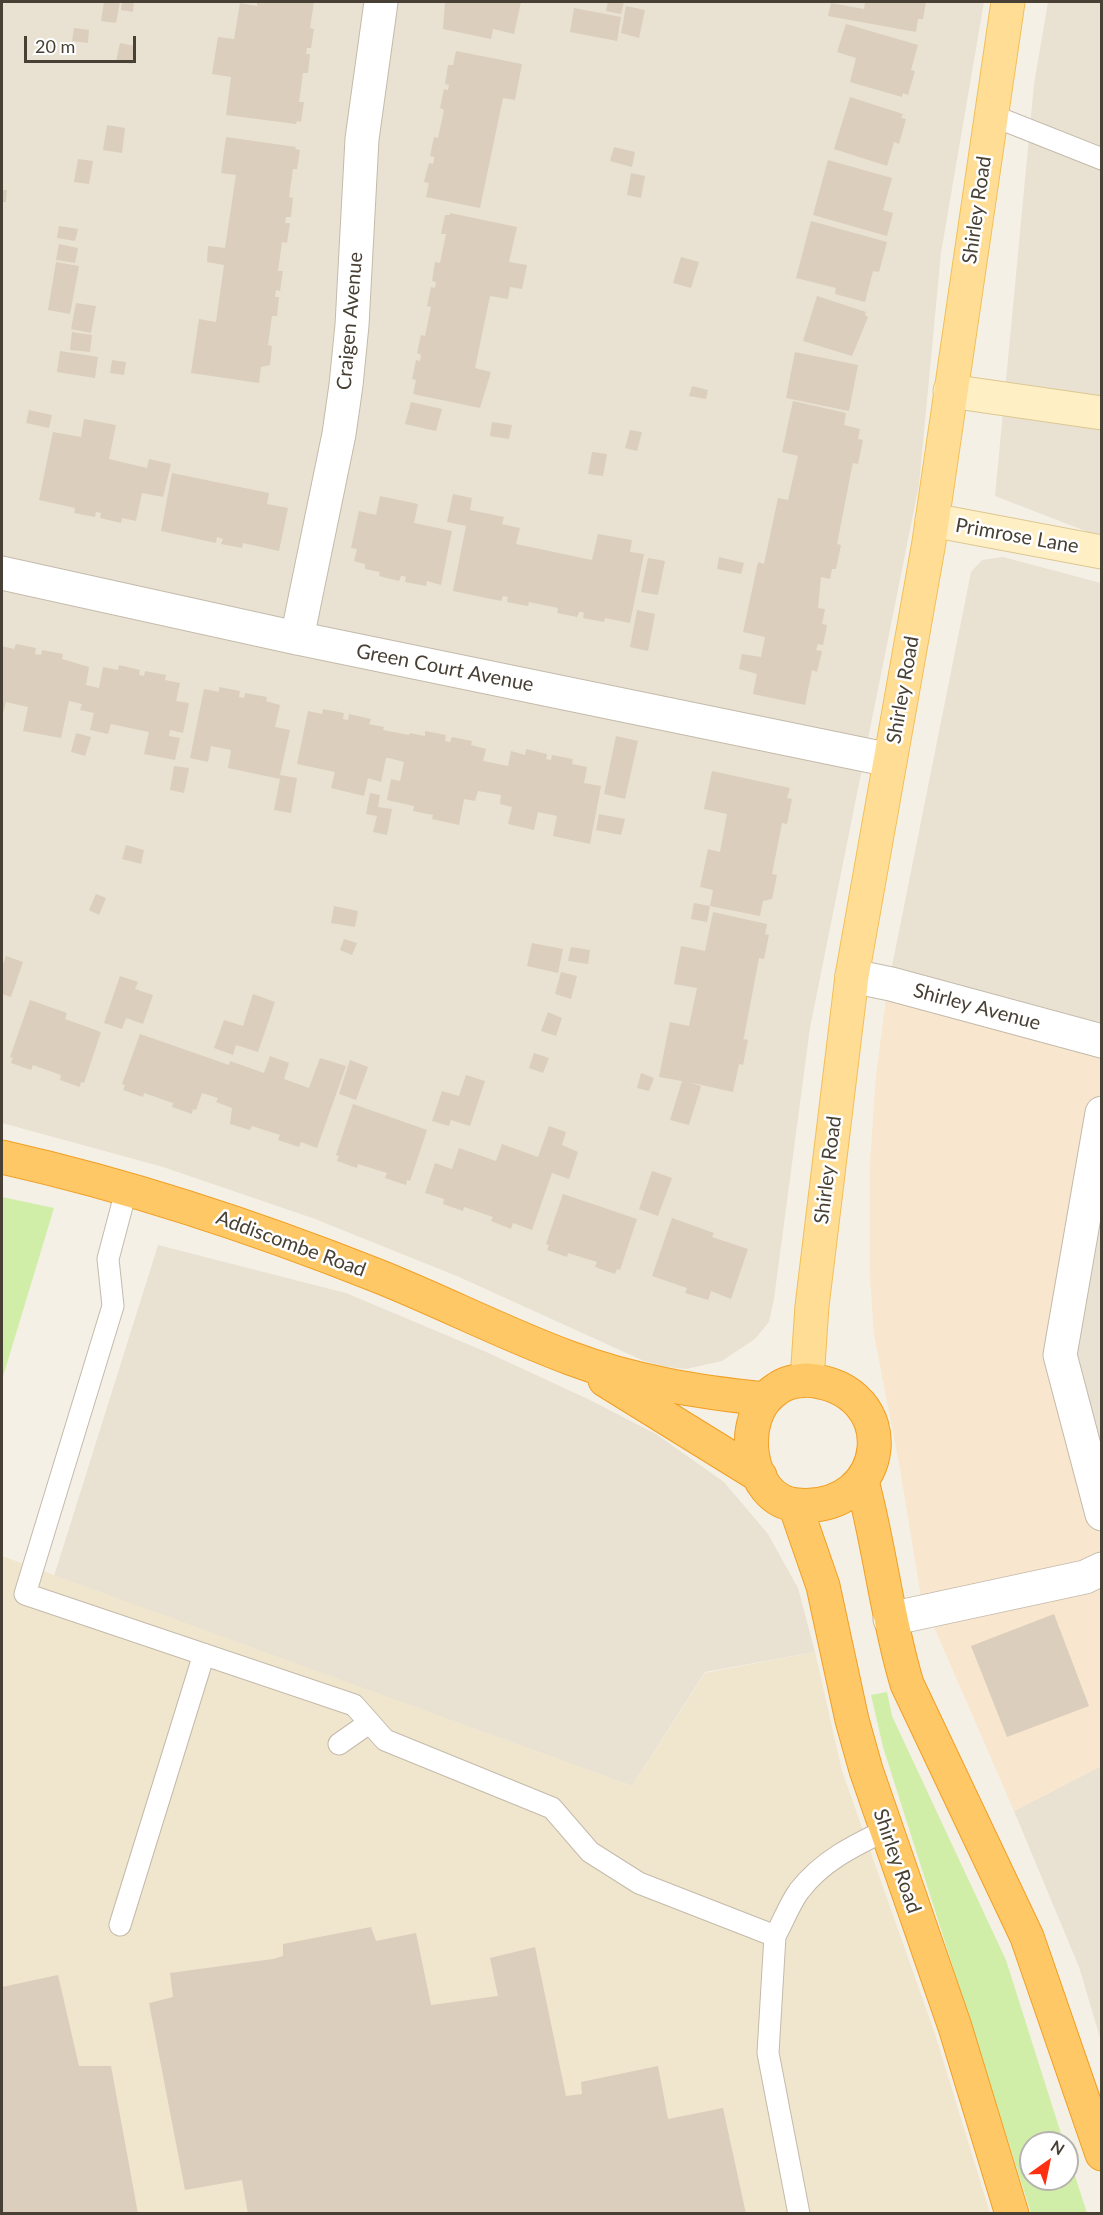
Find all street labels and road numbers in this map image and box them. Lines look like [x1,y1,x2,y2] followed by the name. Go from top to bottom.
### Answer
[958,154,996,266] street label: Shirley Road
[332,251,368,391] street label: Craigen Avenue
[953,513,1081,559] street label: Primrose Lane
[882,634,924,746] street label: Shirley Road
[354,639,536,697] street label: Green Court Avenue
[911,979,1043,1035] street label: Shirley Avenue
[809,1115,847,1225] street label: Shirley Road
[213,1206,369,1282] street label: Addiscombe Road
[868,1806,926,1916] street label: Shirley Road

